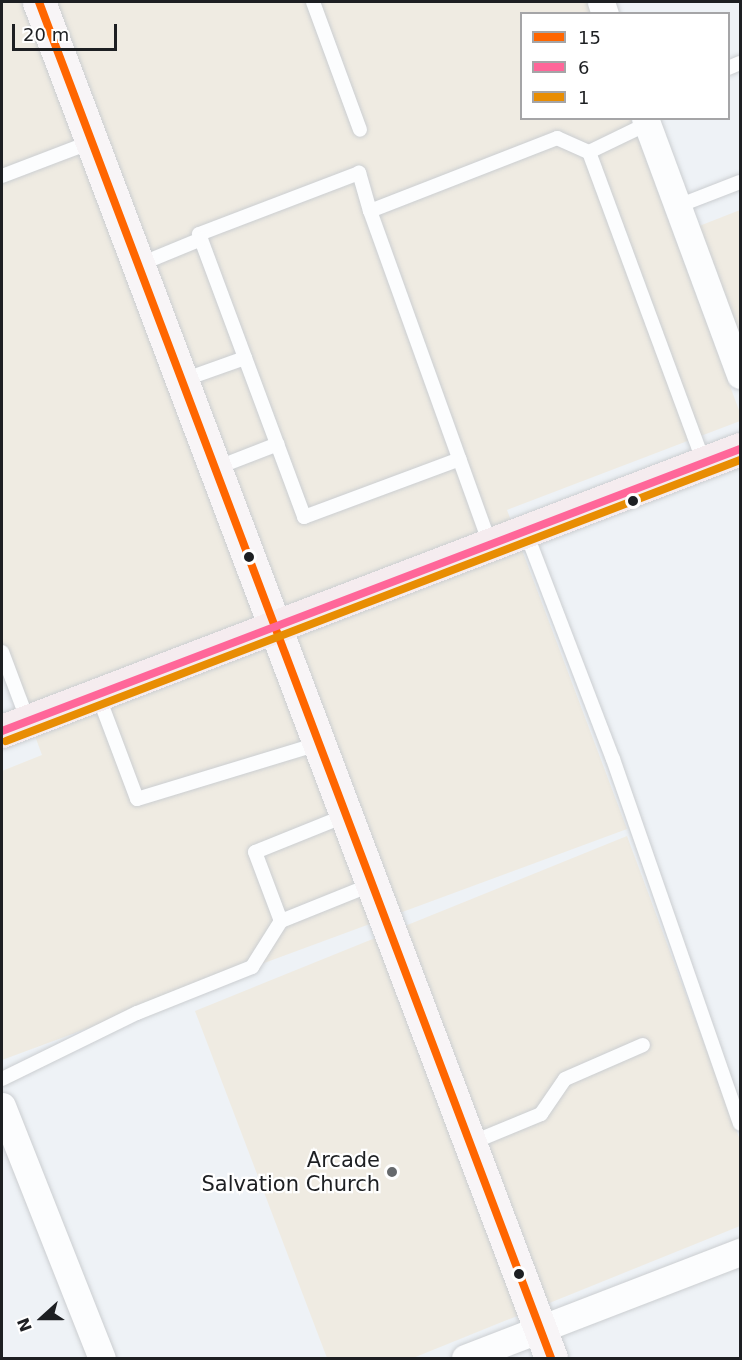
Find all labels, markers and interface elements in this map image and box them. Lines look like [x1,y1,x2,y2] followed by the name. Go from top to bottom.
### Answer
[15,12,120,50] scale bar
[520,12,730,120] legend
[23,24,69,45] text: 20 m
[578,27,601,48] text: 15
[578,57,589,78] text: 6
[578,87,589,108] text: 1
[627,495,639,507] unlabelled marker
[243,551,255,563] unlabelled marker
[201,1147,380,1197] place label: Arcade Salvation Church
[385,1165,399,1179] marker: Arcade Salvation Church
[513,1268,525,1280] unlabelled marker
[12,1288,72,1348] north arrow
[13,1315,36,1334] text: N

